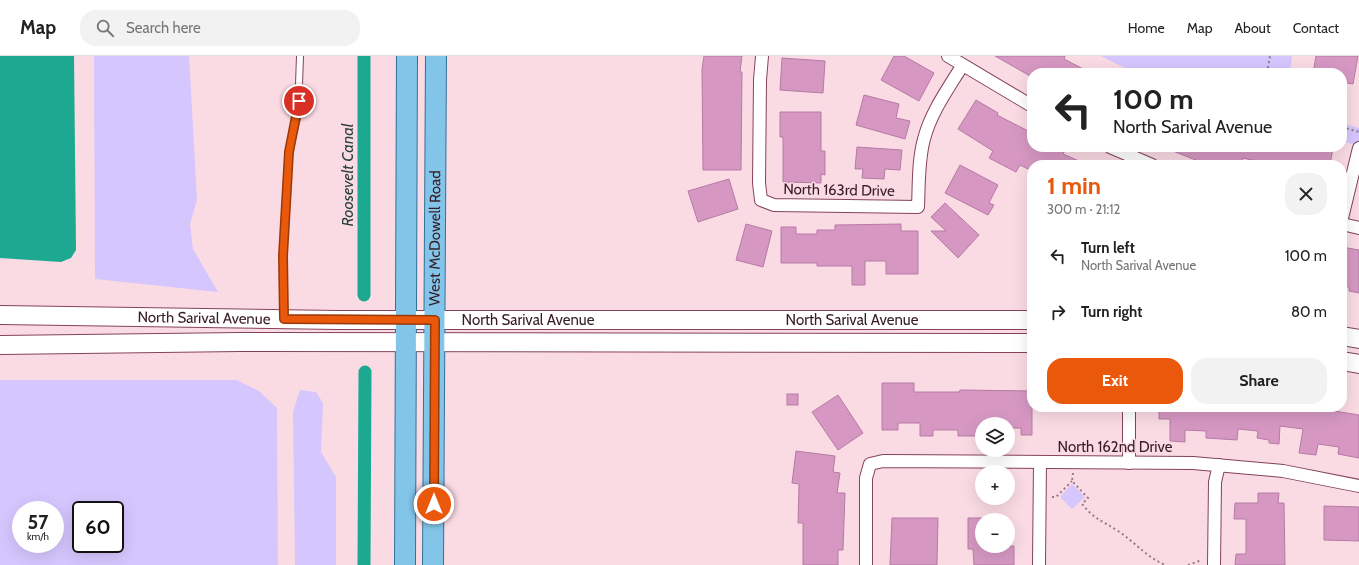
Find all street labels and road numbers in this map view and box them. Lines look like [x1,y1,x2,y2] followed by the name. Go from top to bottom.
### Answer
[426,170,444,306] street label: West McDowell Road
[783,180,895,200] street label: North 163rd Drive
[137,308,271,328] street label: North Sarival Avenue
[462,311,595,329] street label: North Sarival Avenue
[786,311,919,329] street label: North Sarival Avenue
[1058,438,1173,456] street label: North 162nd Drive

